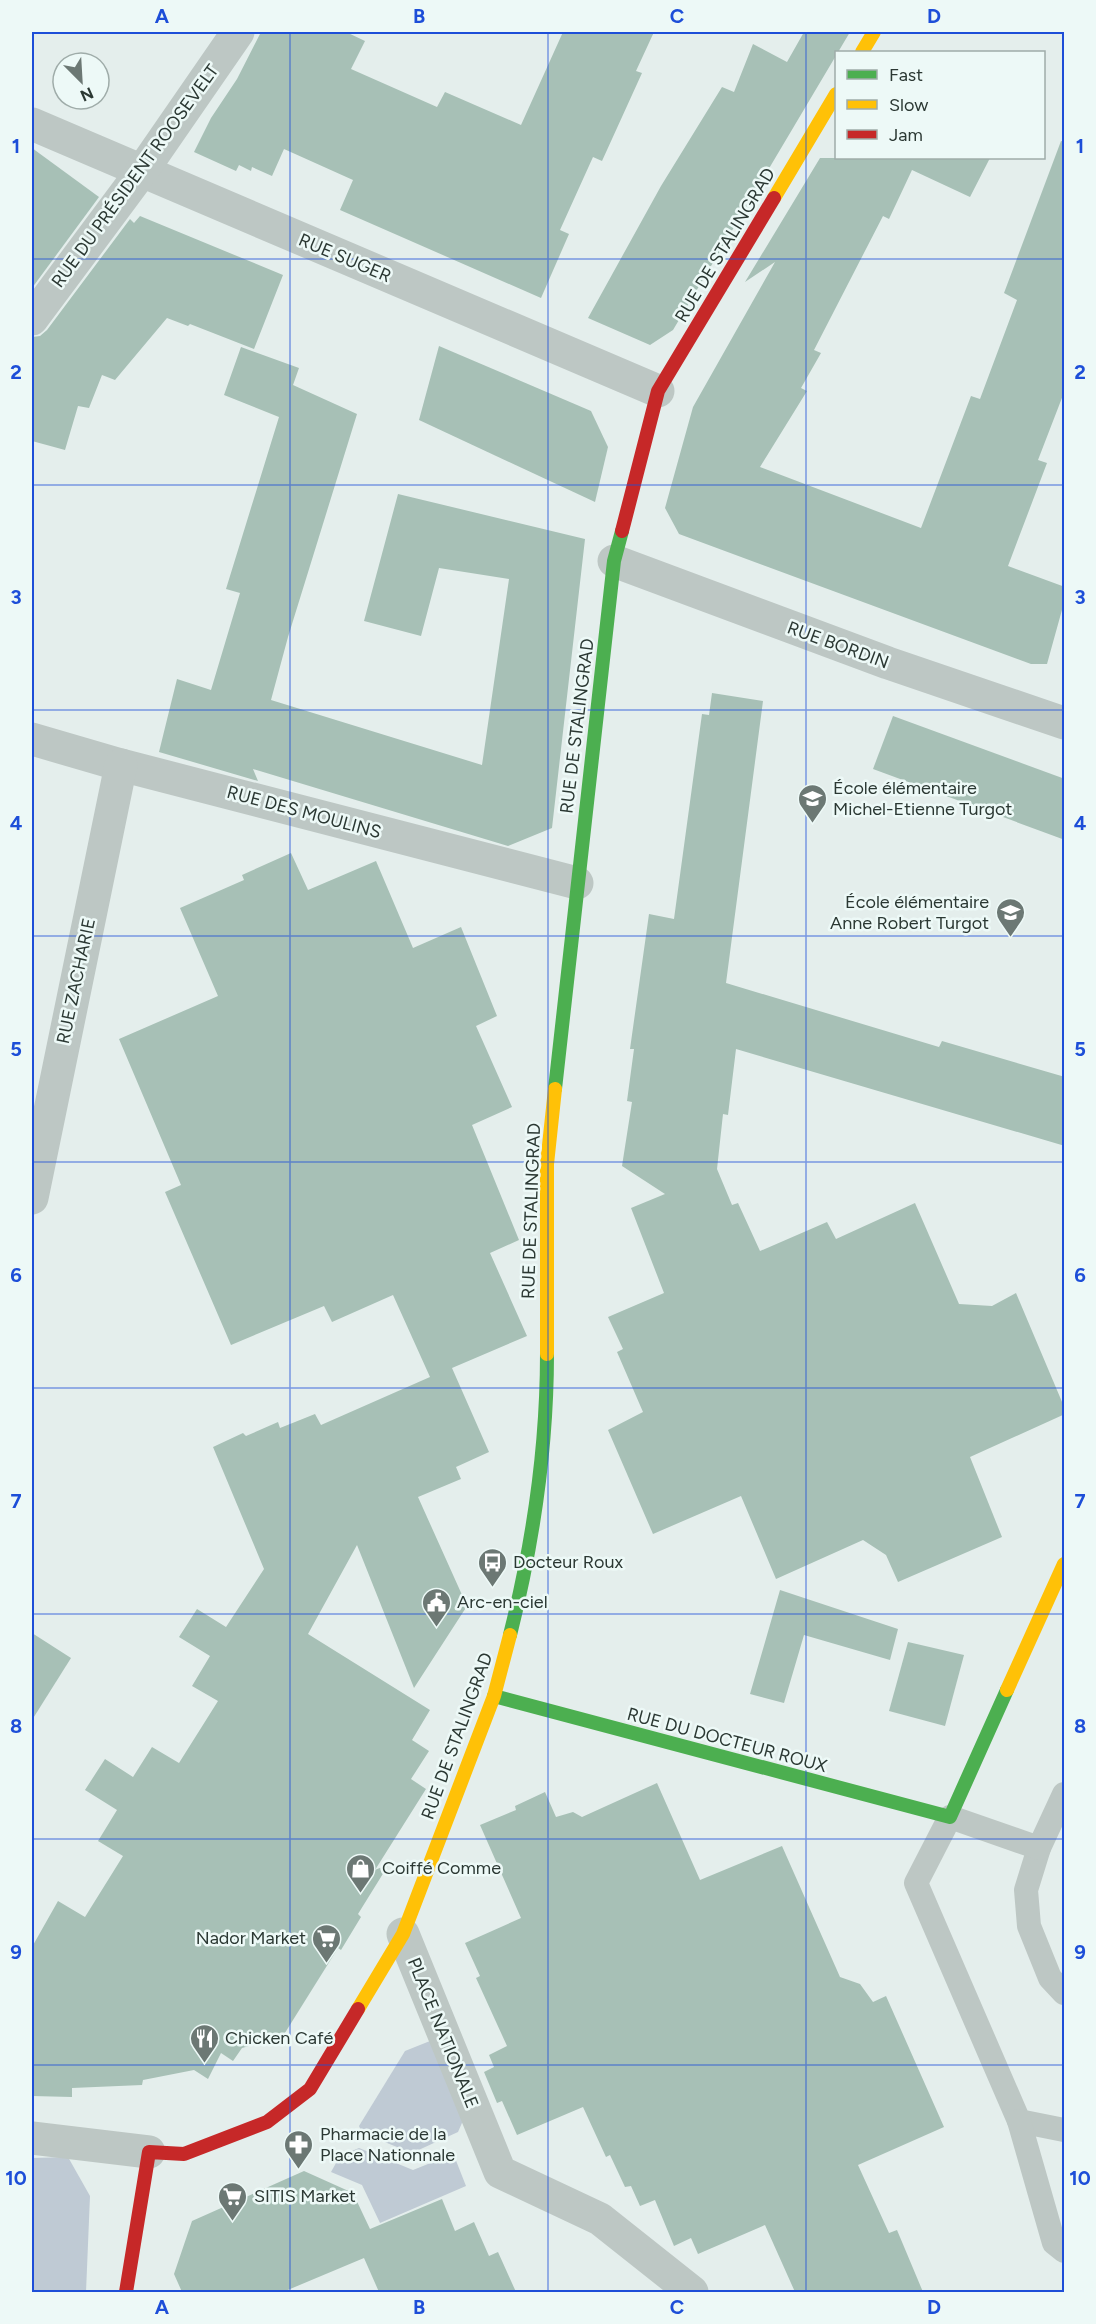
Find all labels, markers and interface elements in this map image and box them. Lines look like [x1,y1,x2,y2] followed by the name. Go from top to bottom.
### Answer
[155,4,170,28] text: A
[413,4,425,28] text: B
[670,4,684,28] text: C
[927,4,941,28] text: D
[51,51,111,111] north arrow
[835,51,1045,159] legend
[47,60,223,292] street label: RUE DU PRÉSIDENT ROOSEVELT
[889,64,923,86] text: Fast
[889,94,928,116] text: Slow
[889,124,923,146] text: Jam
[12,134,20,158] text: 1
[1076,134,1084,158] text: 1
[670,164,780,326] street label: RUE DE STALINGRAD
[295,229,395,287] street label: RUE SUGER
[10,360,22,384] text: 2
[1074,360,1086,384] text: 2
[10,585,22,609] text: 3
[1074,585,1086,609] text: 3
[784,616,892,674] street label: RUE BORDIN
[555,637,599,815] street label: RUE DE STALINGRAD
[833,777,1013,820] place label: École élémentaire Michel-Etienne Turgot
[224,781,384,843] street label: RUE DES MOULINS
[796,782,828,824] school or university icon: École élémentaire Michel-Etienne Turgot
[10,811,23,835] text: 4
[1074,811,1087,835] text: 4
[830,891,989,934] place label: École élémentaire Anne Robert Turgot
[994,896,1026,938] school or university icon: École élémentaire Anne Robert Turgot
[52,916,100,1046] street label: RUE ZACHARIE
[10,1037,22,1061] text: 5
[1074,1037,1086,1061] text: 5
[517,1123,545,1299] street label: RUE DE STALINGRAD
[10,1263,22,1287] text: 6
[1074,1263,1086,1287] text: 6
[10,1489,22,1513] text: 7
[1074,1489,1086,1513] text: 7
[476,1546,508,1588] bus stop icon: Docteur Roux
[513,1551,623,1573] place label: Docteur Roux
[420,1586,452,1628] public building icon: Arc-en-ciel
[457,1591,548,1613] place label: Arc-en-ciel
[417,1649,497,1823] street label: RUE DE STALINGRAD
[625,1703,829,1777] street label: RUE DU DOCTEUR ROUX
[10,1714,22,1738] text: 8
[1074,1714,1086,1738] text: 8
[345,1852,377,1894] shop icon: Coiffé Comme
[382,1857,501,1879] place label: Coiffé Comme
[311,1922,343,1964] supermarket icon: Nador Market
[196,1927,306,1949] place label: Nador Market
[10,1940,22,1964] text: 9
[1074,1940,1086,1964] text: 9
[403,1954,483,2112] street label: PLACE NATIONALE
[188,2022,220,2064] restaurant icon: Chicken Café
[225,2027,334,2049] place label: Chicken Café
[320,2123,455,2166] place label: Pharmacie de la Place Nationnale
[283,2128,315,2170] pharmacy icon: Pharmacie de la Place Nationnale
[5,2166,27,2190] text: 10
[1069,2166,1091,2190] text: 10
[217,2180,249,2222] supermarket icon: SITIS Market
[254,2185,356,2207] place label: SITIS Market
[155,2295,170,2319] text: A
[413,2295,425,2319] text: B
[670,2295,684,2319] text: C
[927,2295,941,2319] text: D

